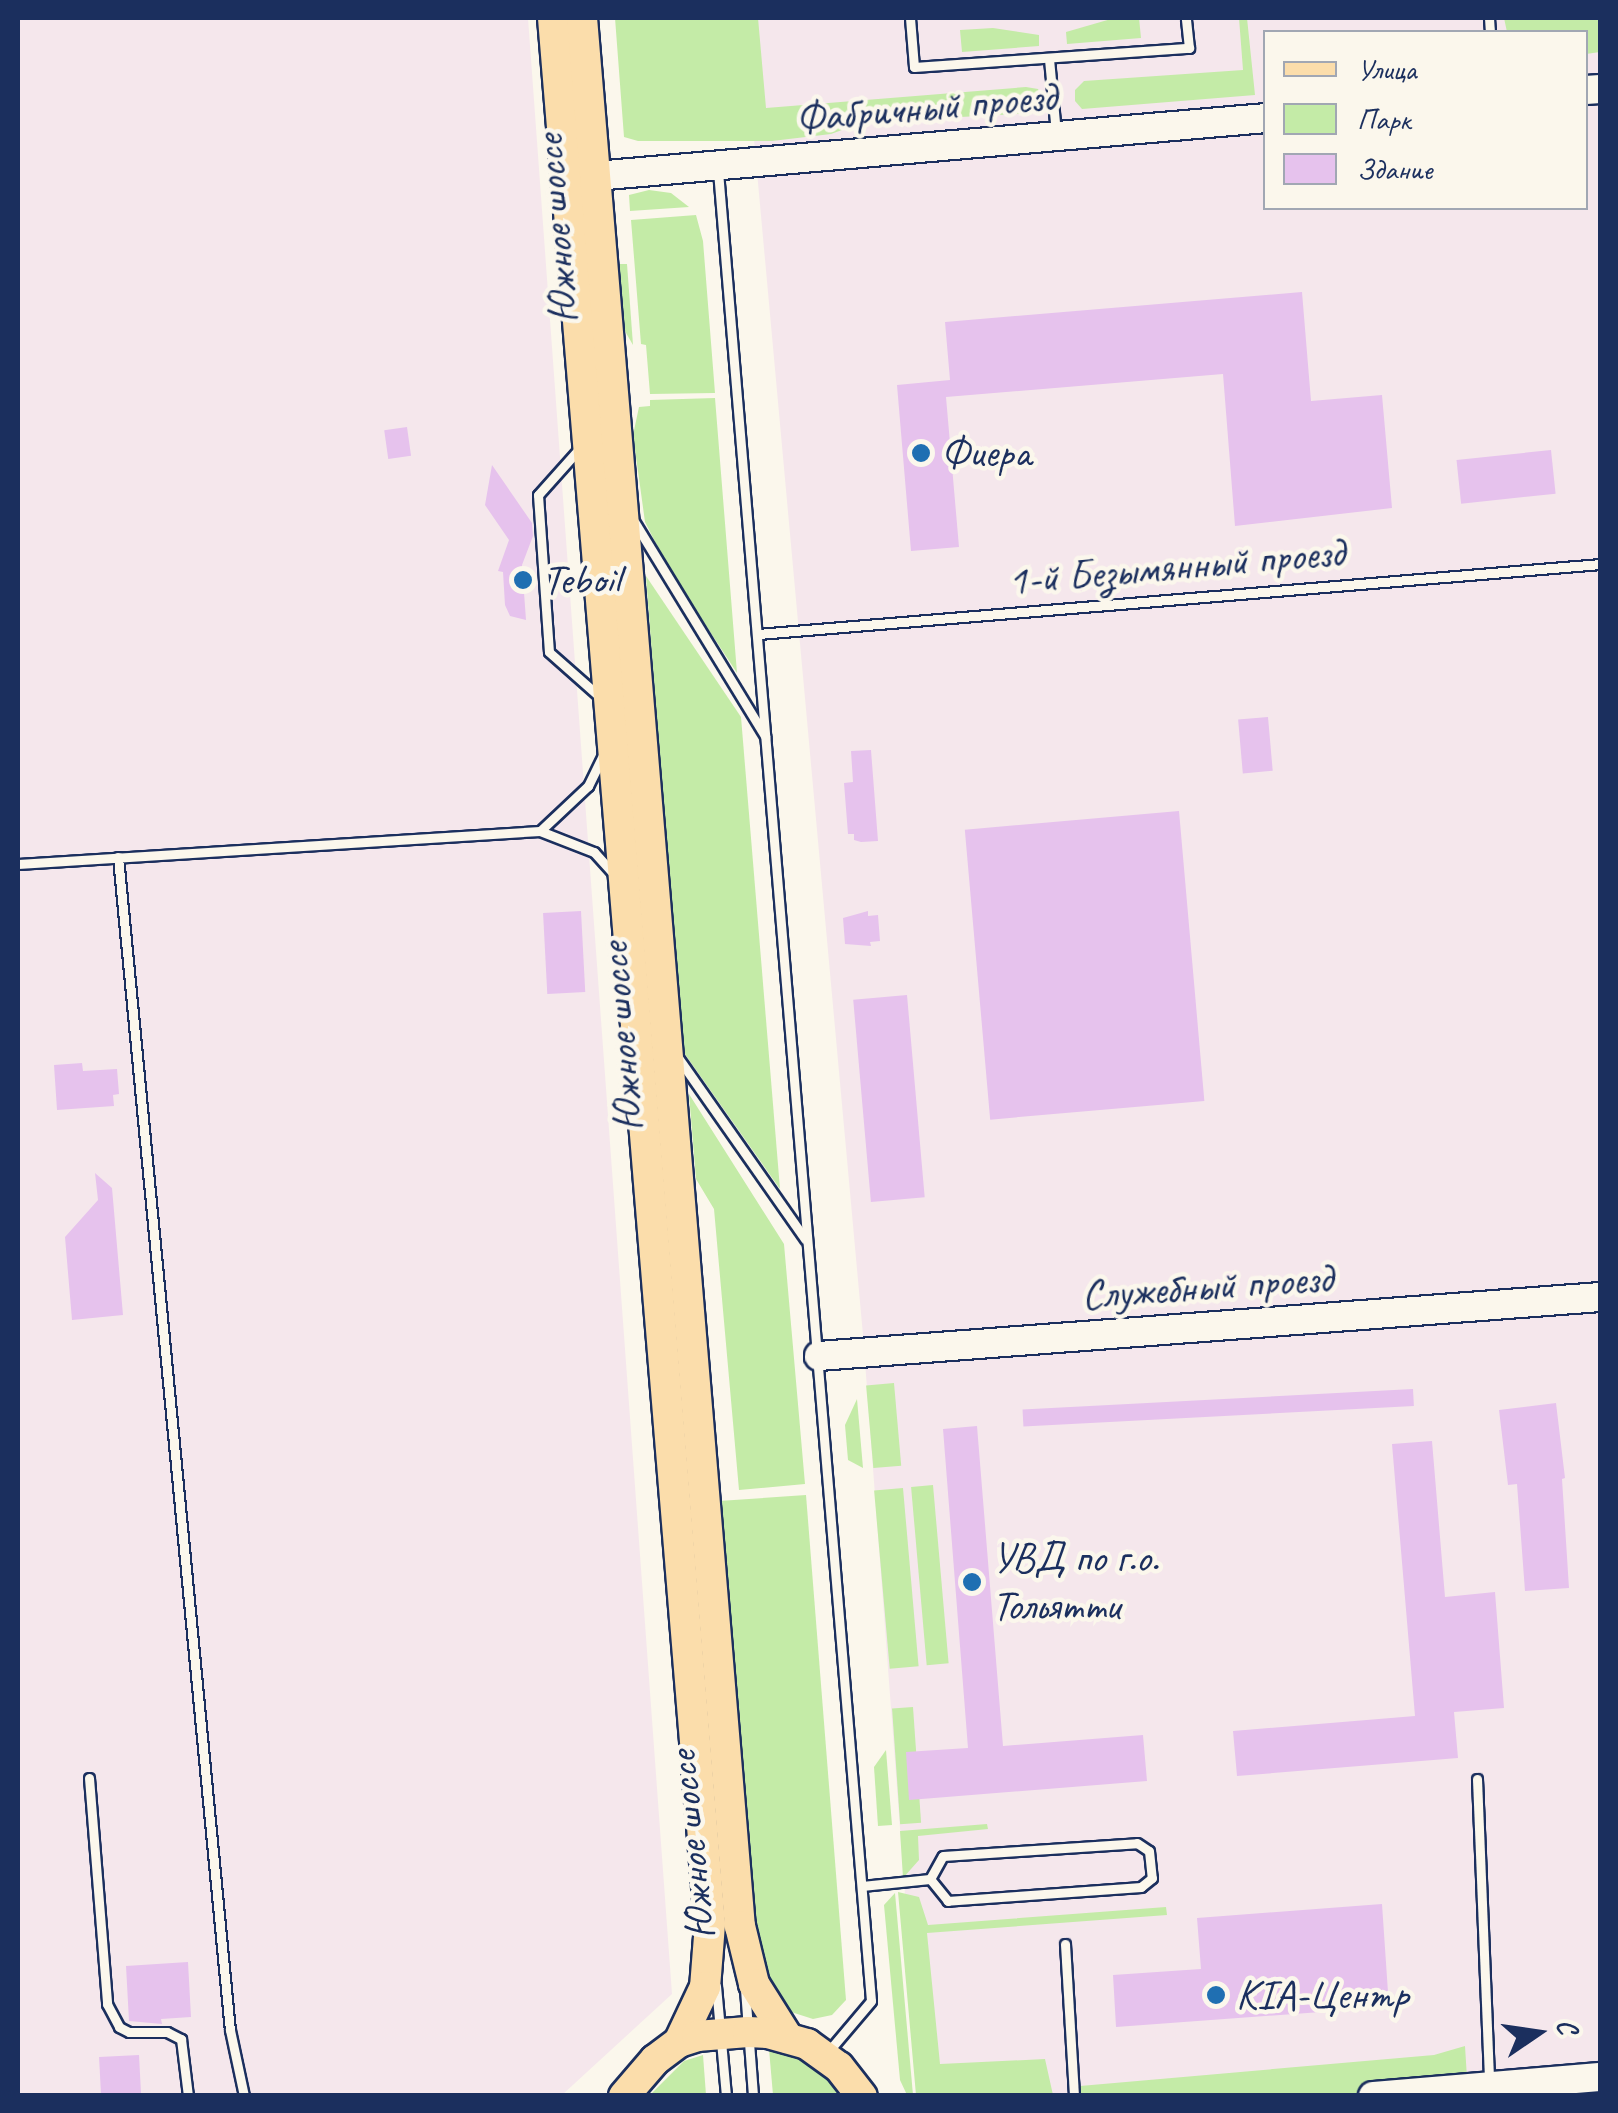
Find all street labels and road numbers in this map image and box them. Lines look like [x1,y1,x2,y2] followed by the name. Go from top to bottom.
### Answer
[794,72,1058,144] street label: Фабричный проезд
[524,131,590,327] street label: Южное шоссе
[1006,527,1346,607] street label: 1-й Безымянный проезд
[589,939,655,1135] street label: Южное шоссе
[1080,1253,1334,1321] street label: Служебный проезд
[657,1747,727,1943] street label: Южное шоссе

